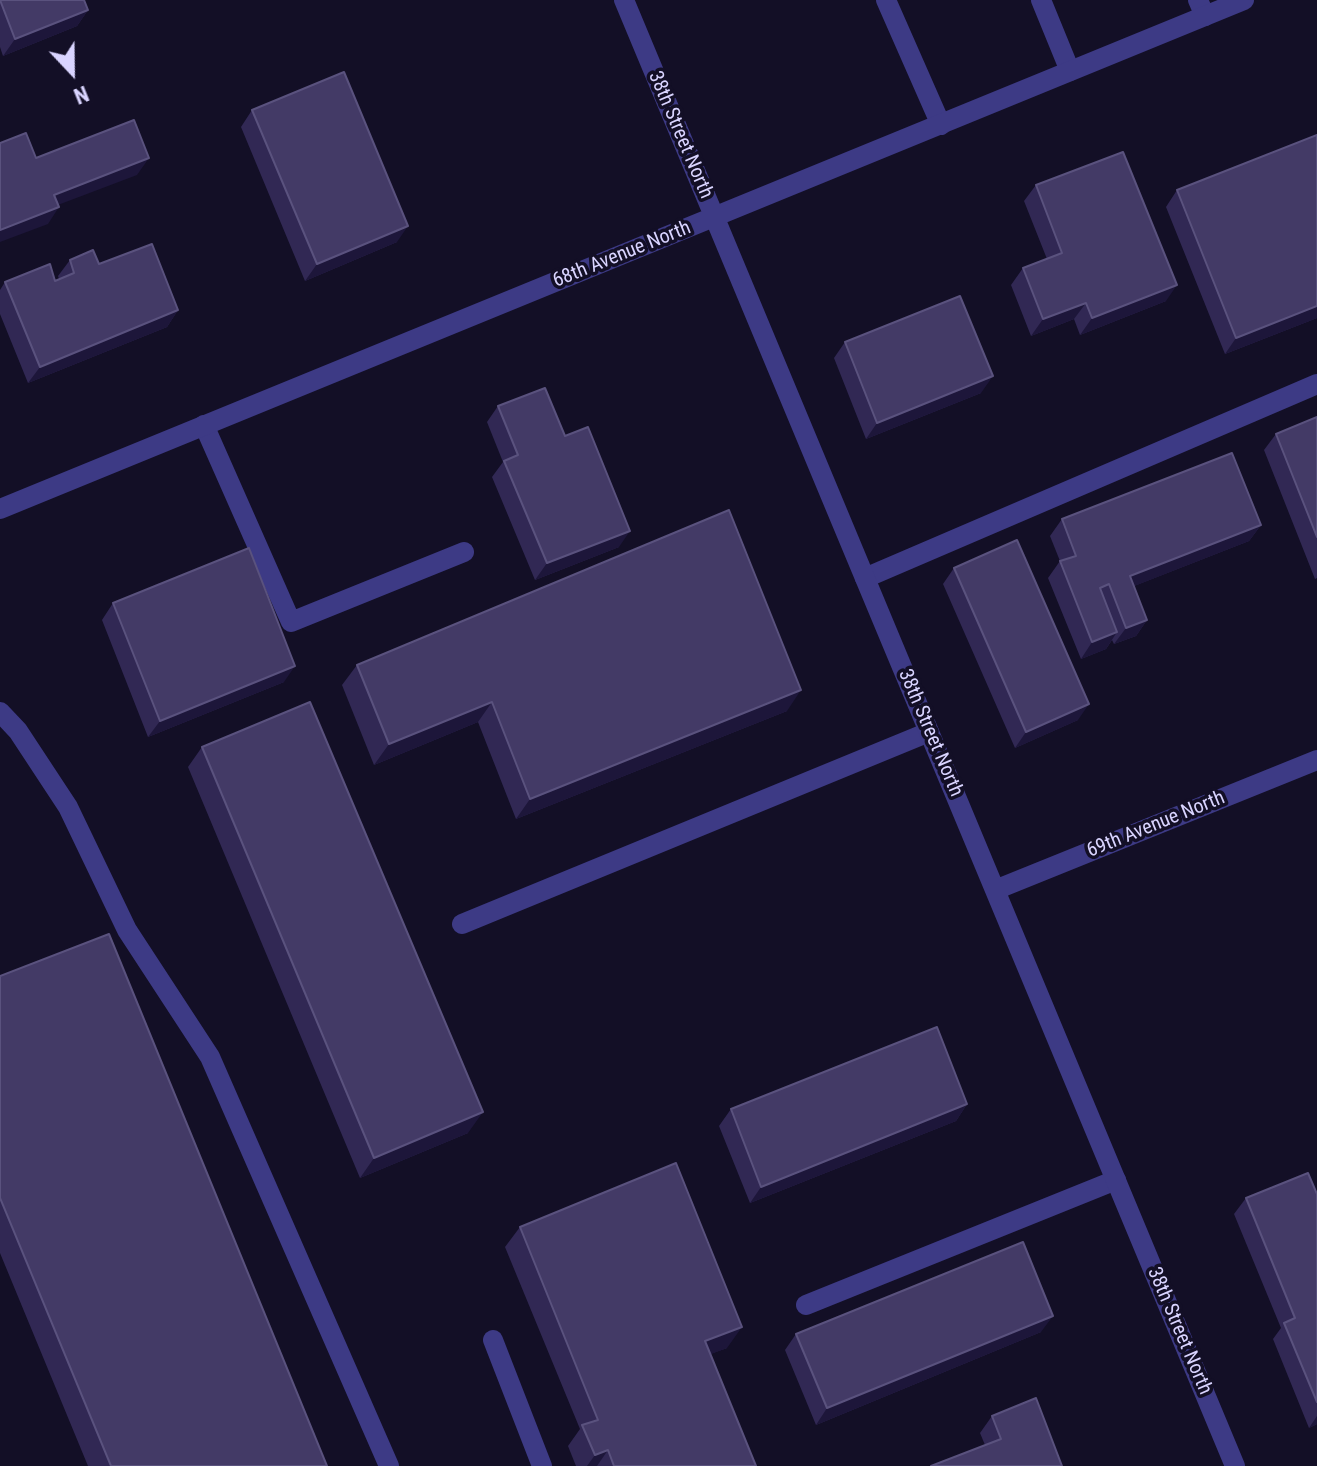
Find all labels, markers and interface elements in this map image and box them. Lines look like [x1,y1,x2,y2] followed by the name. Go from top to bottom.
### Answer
[32,32,112,112] north arrow
[642,68,718,202] street label: 38th Street North
[70,81,92,109] text: N
[550,216,694,294] street label: 68th Avenue North
[892,666,968,800] street label: 38th Street North
[1084,786,1228,864] street label: 69th Avenue North
[1141,1264,1217,1398] street label: 38th Street North

